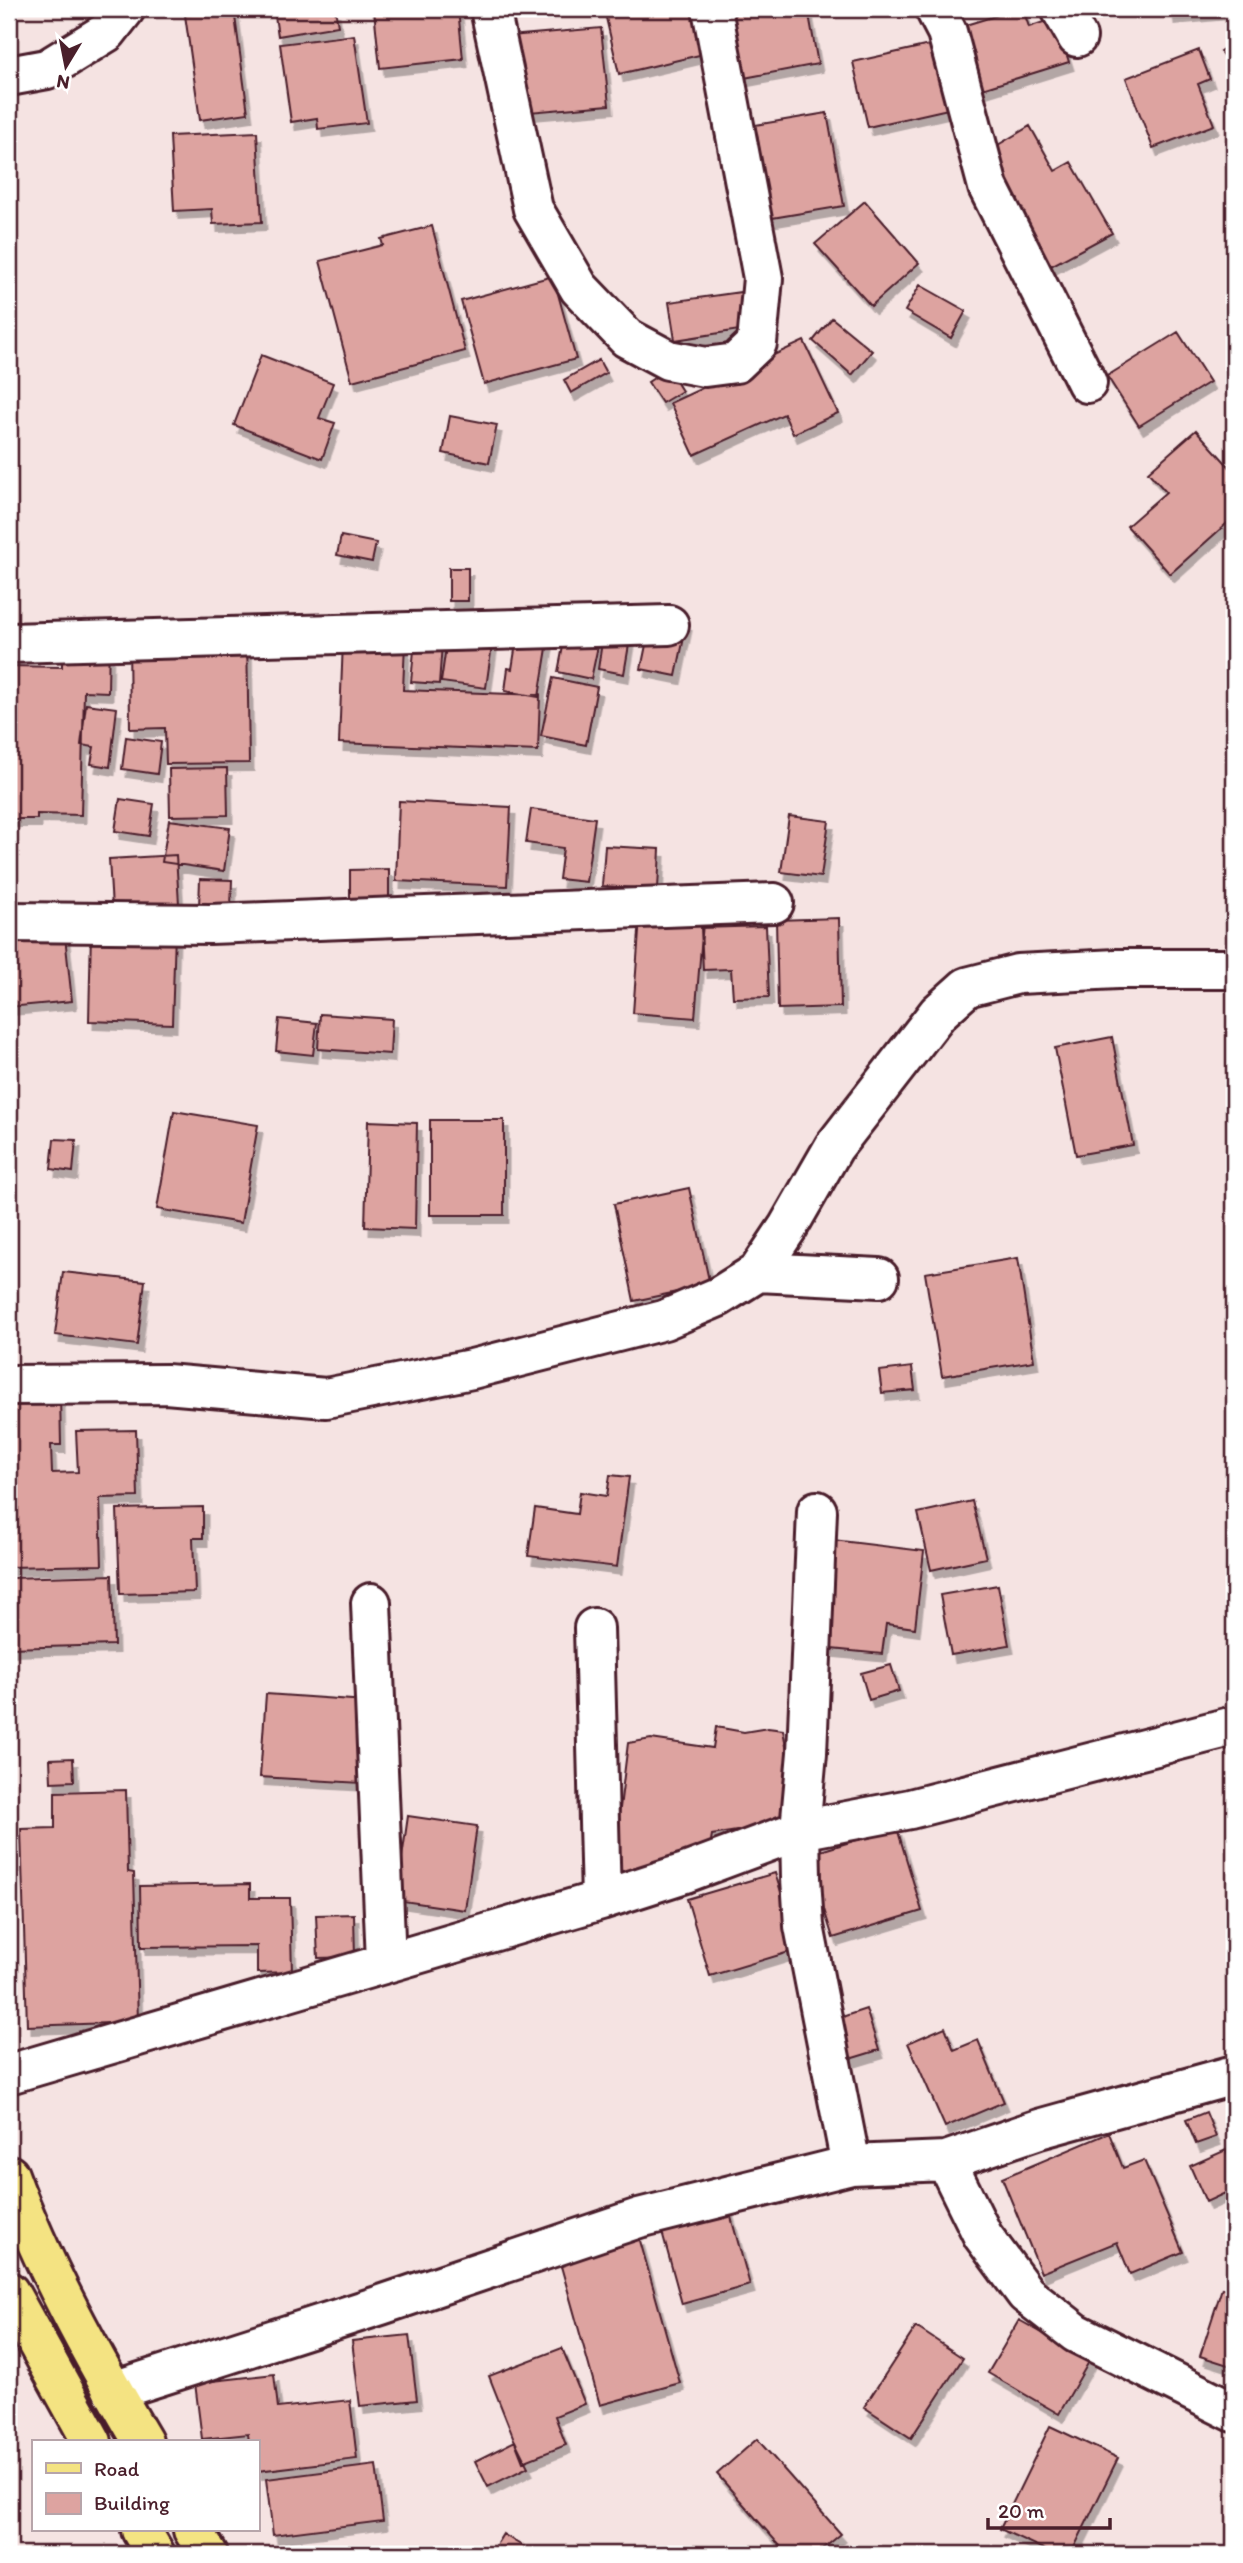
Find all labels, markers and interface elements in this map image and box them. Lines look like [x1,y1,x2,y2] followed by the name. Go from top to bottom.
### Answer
[32,32,102,102] north arrow
[55,70,71,95] text: N
[32,2440,259,2532] legend
[94,2456,140,2481] text: Road
[988,2486,1110,2530] scale bar
[94,2490,170,2515] text: Building
[998,2498,1045,2523] text: 20 m

